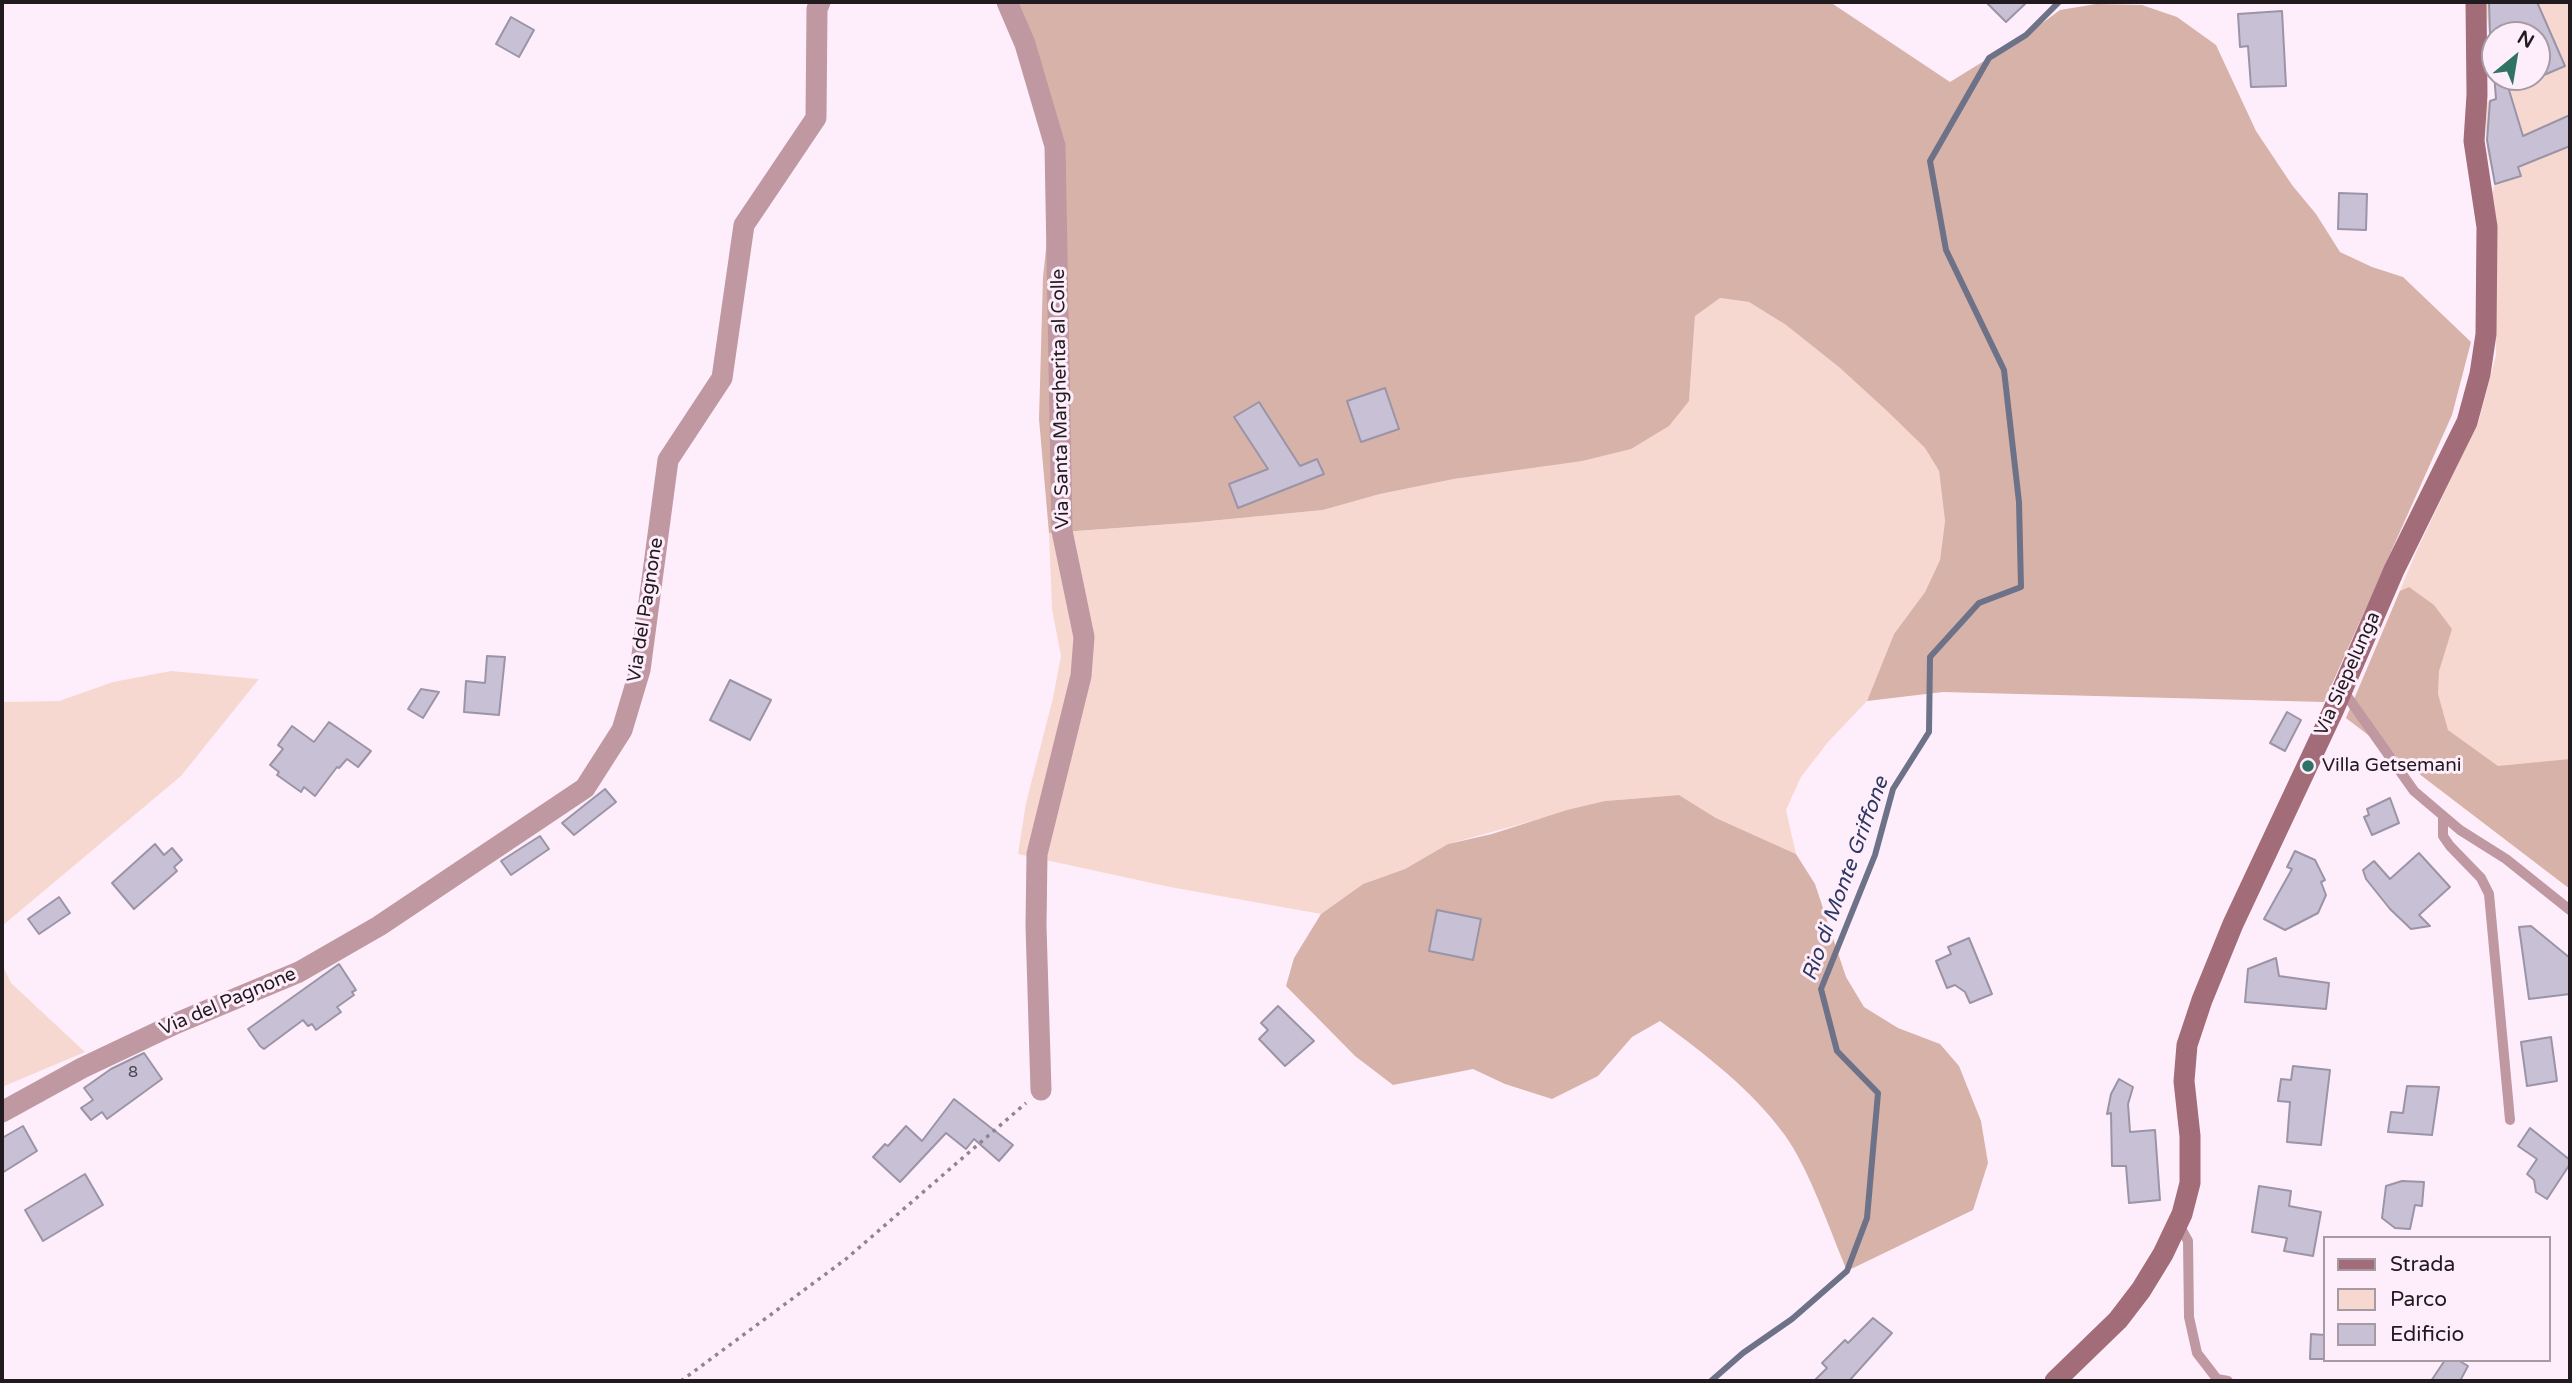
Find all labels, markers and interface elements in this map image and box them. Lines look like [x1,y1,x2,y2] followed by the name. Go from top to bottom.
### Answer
[2481,21,2551,91] north arrow
[2513,26,2538,53] text: N
[1047,269,1075,529] street label: Via Santa Margherita al Colle
[623,536,669,684] street label: Via del Pagnone
[2310,608,2386,740] street label: Via Siepelunga
[2322,755,2461,777] place label: Villa Getsemani
[2300,758,2316,774] marker: Villa Getsemani
[1797,774,1895,984] water label: Rio di Monte Griffone
[156,963,300,1041] street label: Via del Pagnone
[128,1063,138,1083] house number: 8
[2324,1236,2551,1362] legend
[2390,1252,2455,1277] text: Strada
[2390,1287,2447,1312] text: Parco
[2390,1322,2464,1347] text: Edificio

